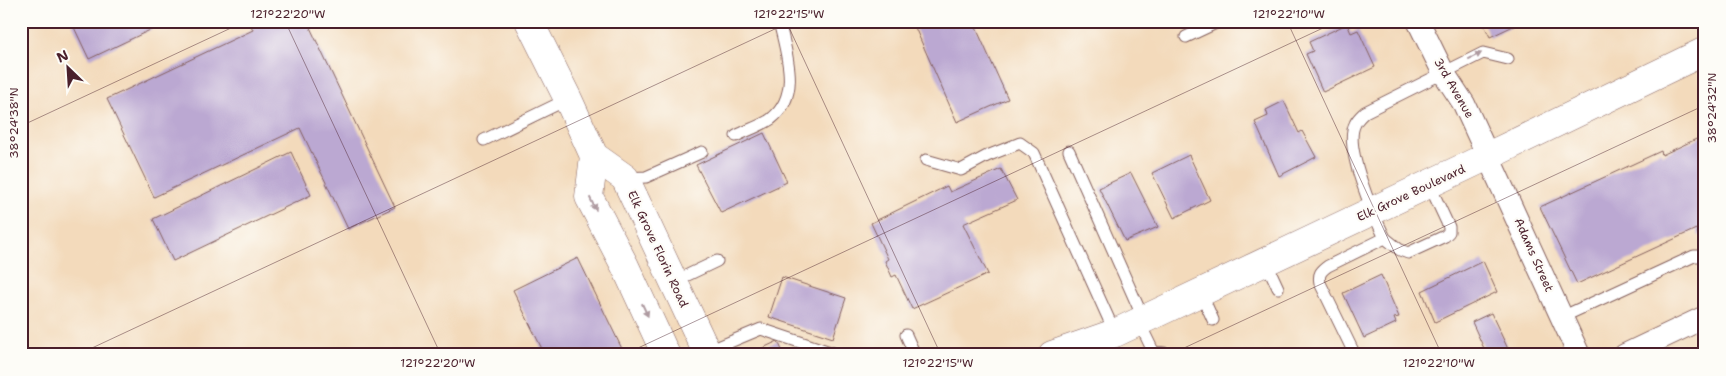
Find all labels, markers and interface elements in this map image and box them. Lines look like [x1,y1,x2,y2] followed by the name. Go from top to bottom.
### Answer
[250,6,326,22] text: 121°22'20"W
[753,6,825,22] text: 121°22'15"W
[1253,6,1325,22] text: 121°22'10"W
[42,42,92,92] north arrow
[54,46,71,67] text: N
[1468,52,1482,60] one-way arrow
[1430,55,1478,121] street label: 3rd Avenue
[1704,73,1720,144] text: 38°24'32"N
[6,87,22,159] text: 38°24'38"N
[1354,161,1468,225] street label: Elk Grove Boulevard
[624,188,692,311] street label: Elk Grove Florin Road
[589,197,597,211] one-way arrow
[1511,215,1557,295] street label: Adams Street
[642,303,650,317] one-way arrow
[400,355,476,371] text: 121°22'20"W
[902,355,974,371] text: 121°22'15"W
[1403,355,1475,371] text: 121°22'10"W

